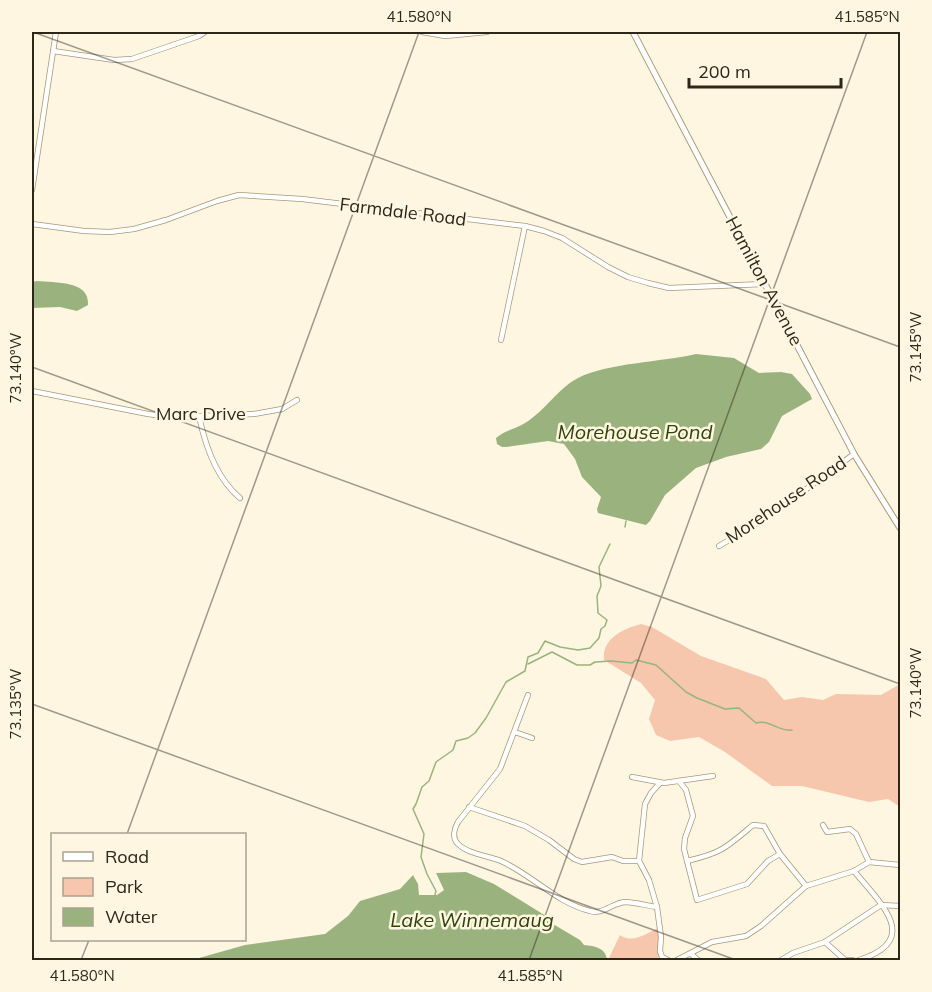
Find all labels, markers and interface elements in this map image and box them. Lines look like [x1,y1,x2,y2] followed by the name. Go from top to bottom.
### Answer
[386,7,452,26] text: 41.580°N
[834,7,900,26] text: 41.585°N
[689,51,840,89] scale bar
[698,60,751,83] text: 200 m
[338,192,468,231] street label: Farmdale Road
[721,212,808,349] street label: Hamilton Avenue
[906,311,925,382] text: 73.145°W
[6,332,25,403] text: 73.140°W
[156,402,246,425] street label: Marc Drive
[557,419,713,444] water label: Morehouse Pond
[721,451,850,548] street label: Morehouse Road
[906,647,925,718] text: 73.140°W
[6,668,25,739] text: 73.135°W
[51,833,246,941] legend
[105,845,149,868] text: Road
[105,875,144,898] text: Park
[105,905,158,928] text: Water
[390,907,554,932] water label: Lake Winnemaug
[49,966,115,985] text: 41.580°N
[497,966,563,985] text: 41.585°N

